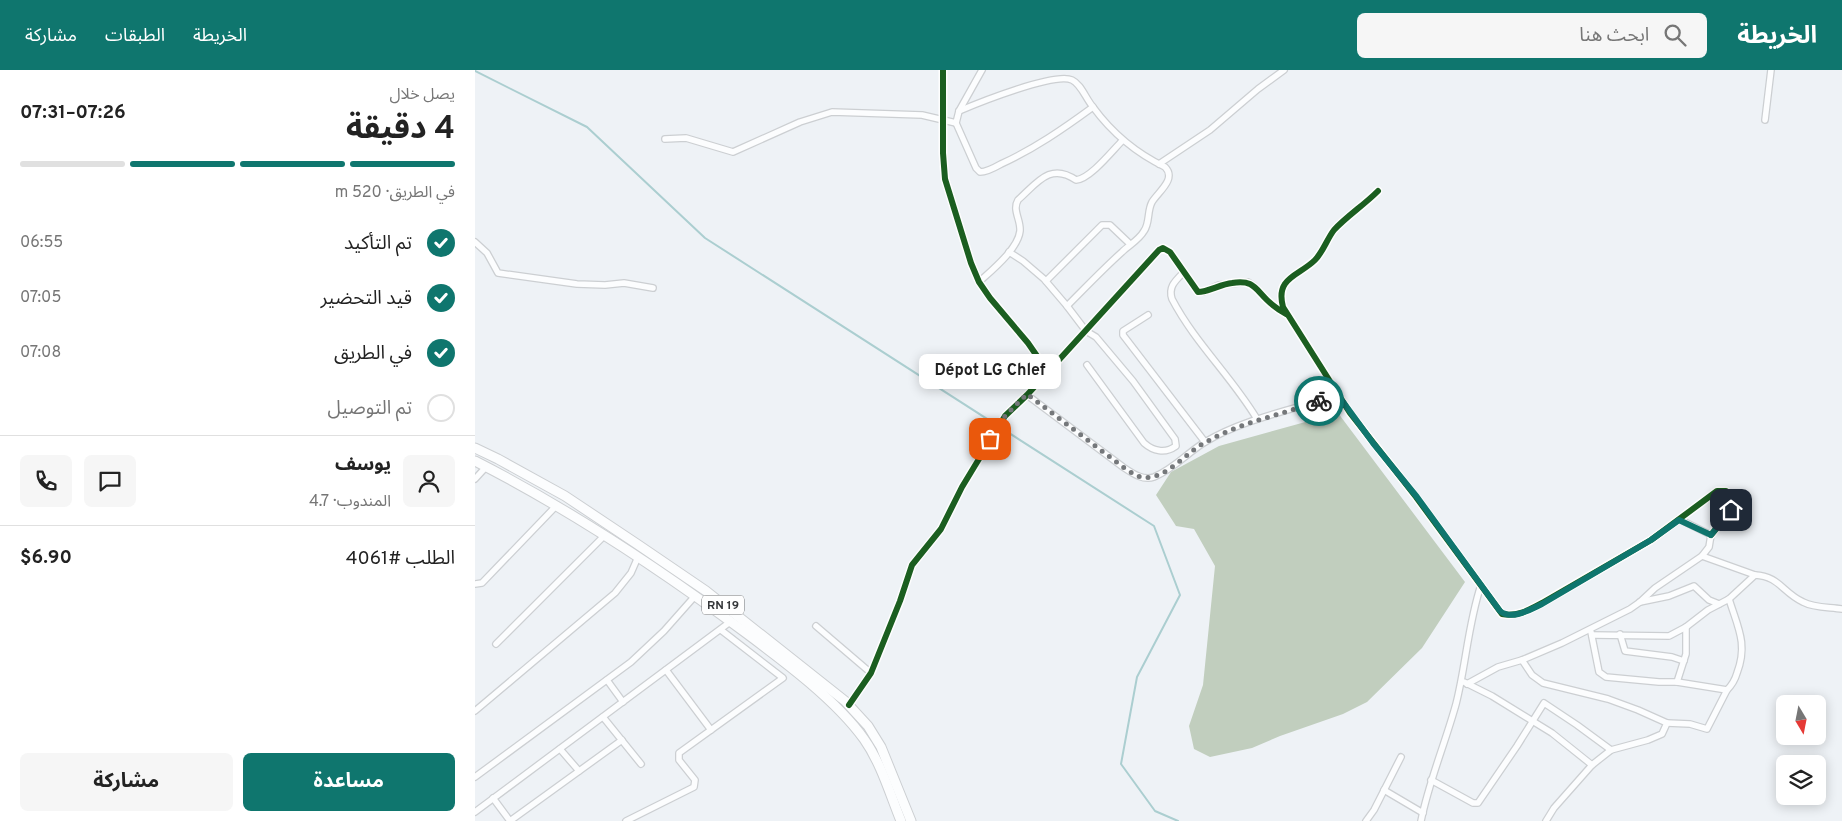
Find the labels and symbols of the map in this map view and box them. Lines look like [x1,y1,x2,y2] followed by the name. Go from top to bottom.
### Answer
[919,354,1061,389] callout: Dépot LG Chlef
[1294,376,1344,426] courier
[969,418,1011,460] pin
[1710,489,1752,531] pin
[702,596,744,614] road number: RN 19
[1776,695,1826,745] north arrow

